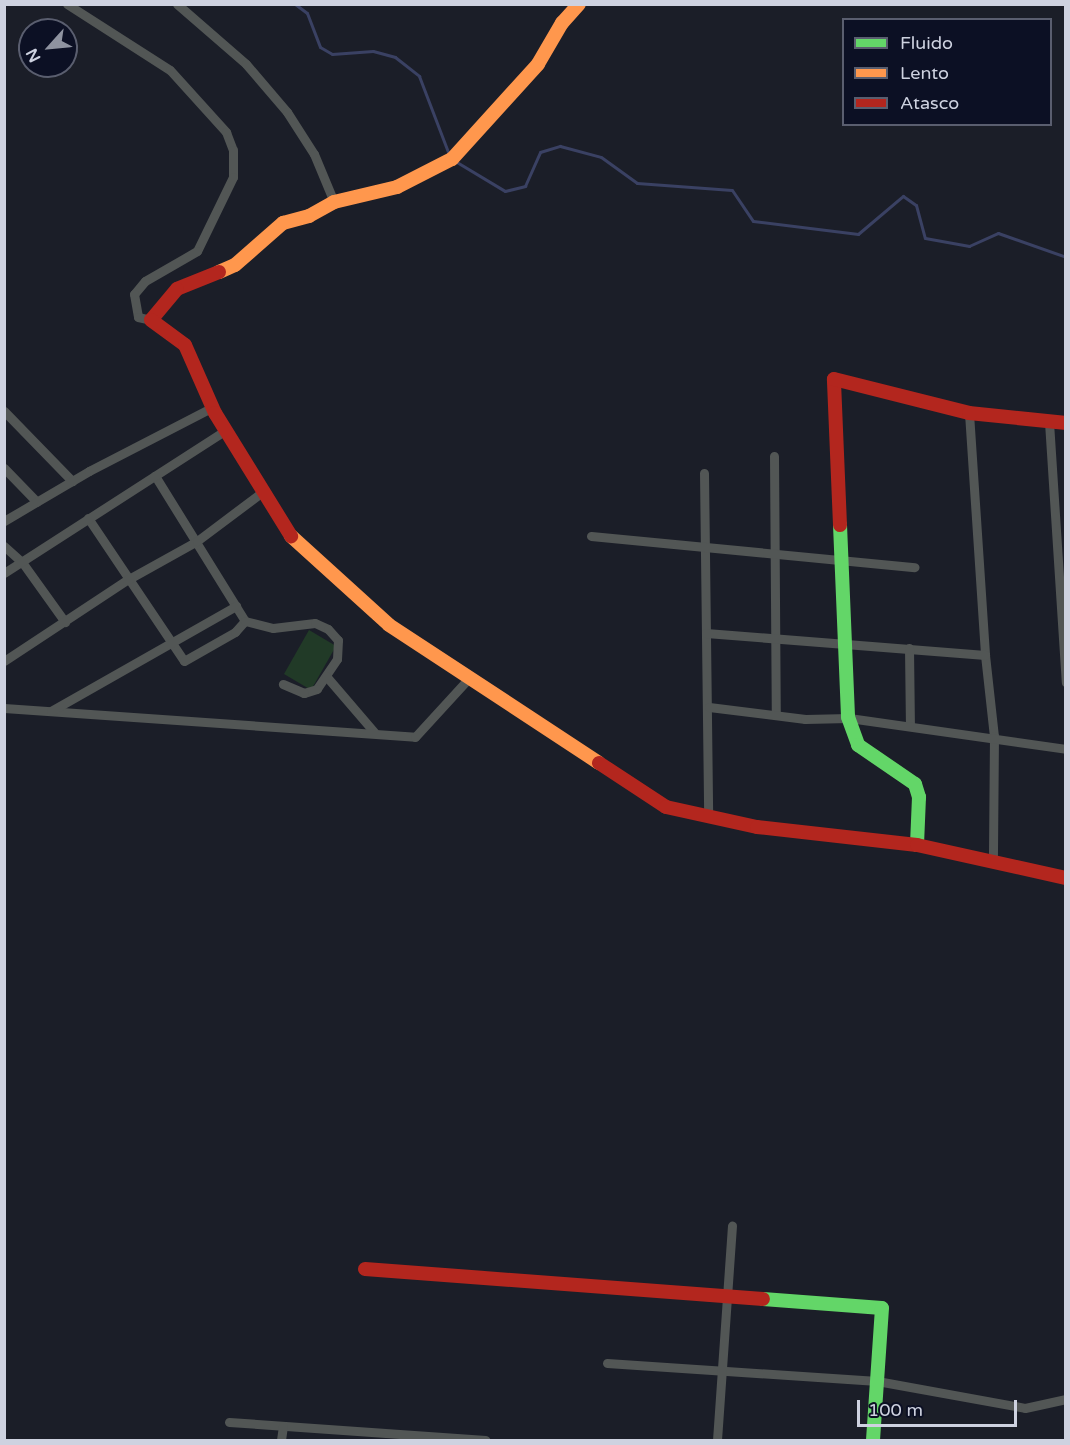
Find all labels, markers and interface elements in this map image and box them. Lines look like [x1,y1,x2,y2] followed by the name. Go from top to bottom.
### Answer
[18,18,78,78] north arrow
[842,18,1052,126] legend
[900,32,953,54] text: Fluido
[22,45,46,66] text: N
[900,62,949,84] text: Lento
[900,92,959,114] text: Atasco
[860,1388,1020,1426] scale bar
[868,1399,923,1421] text: 100 m

